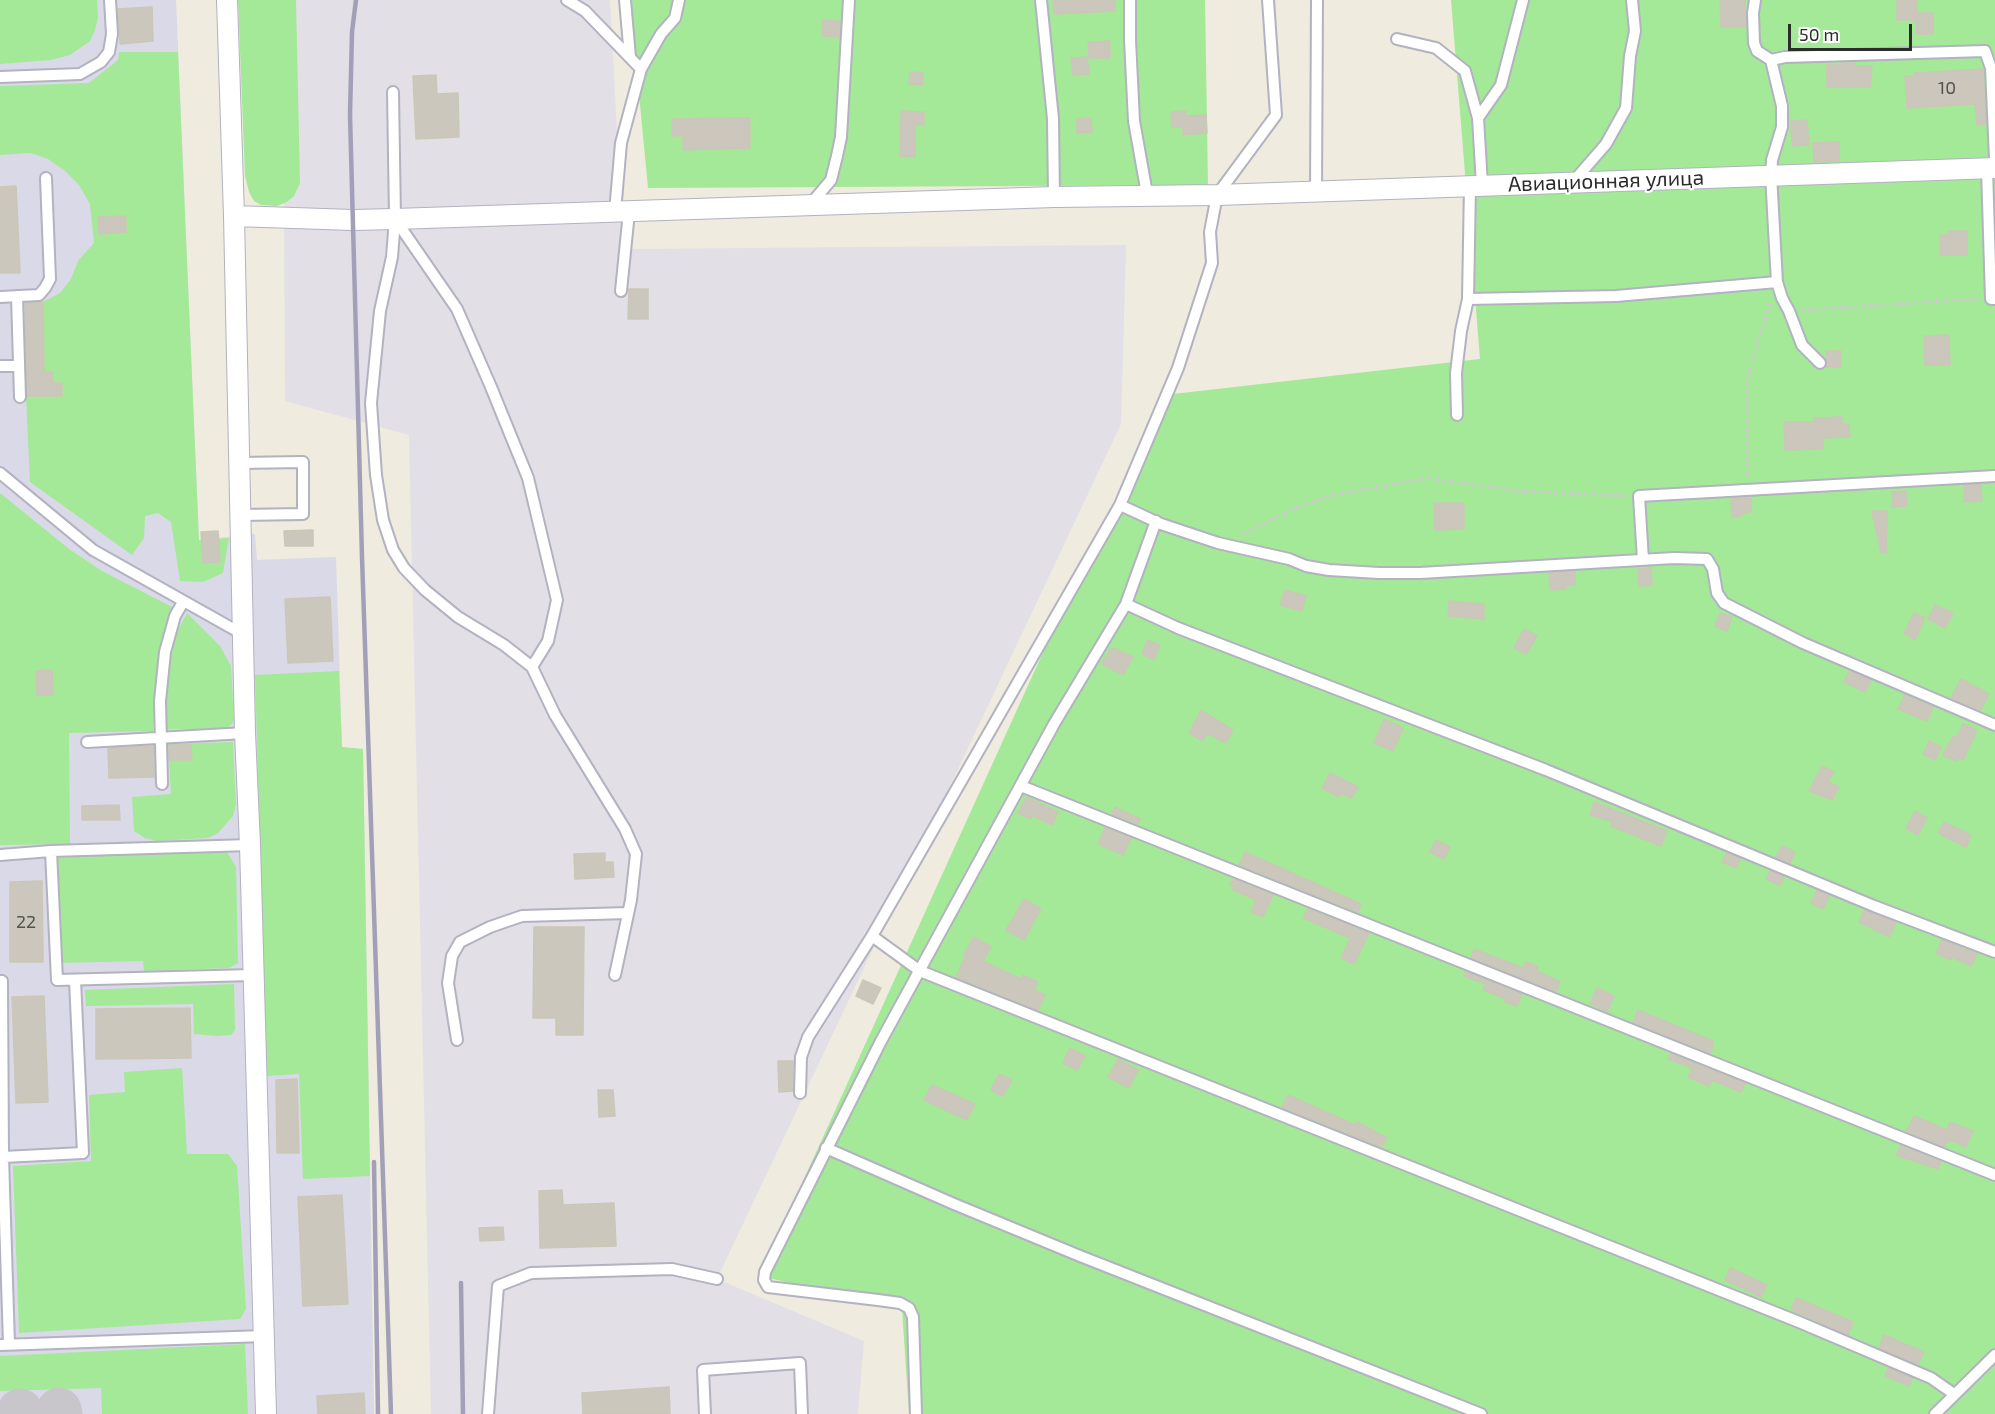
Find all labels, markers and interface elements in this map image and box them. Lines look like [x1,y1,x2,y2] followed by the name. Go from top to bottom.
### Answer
[1791,12,1916,50] scale bar
[1799,23,1839,45] text: 50 m
[1938,77,1956,99] house number: 10
[1508,165,1704,197] street label: Авиационная улица
[16,911,36,933] house number: 22

